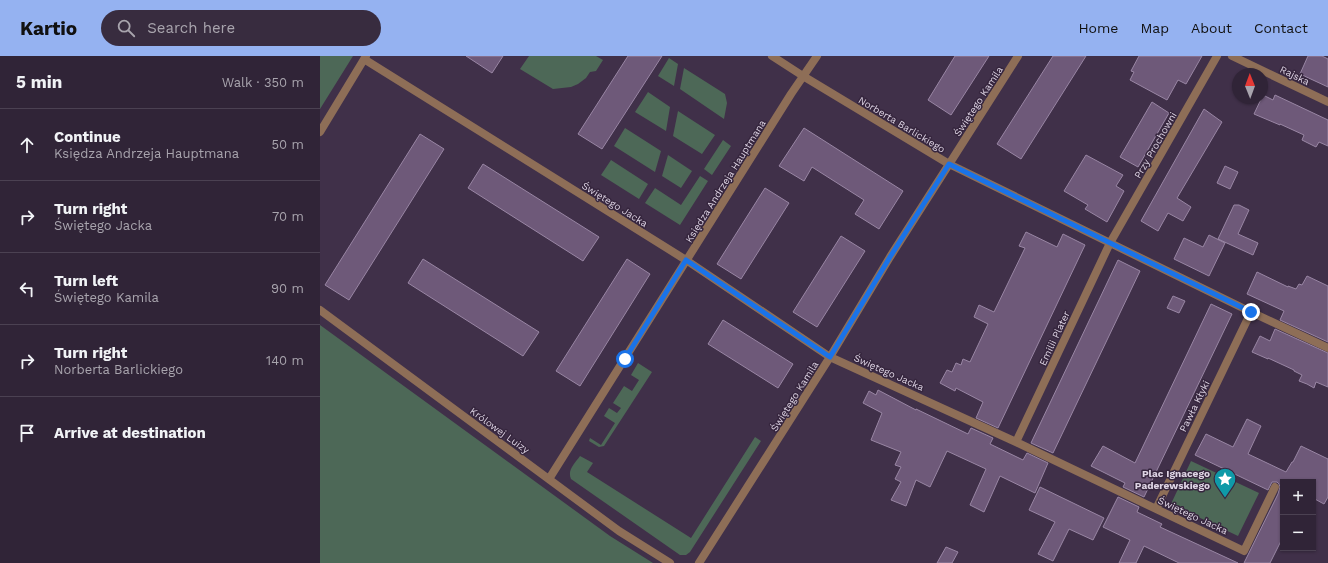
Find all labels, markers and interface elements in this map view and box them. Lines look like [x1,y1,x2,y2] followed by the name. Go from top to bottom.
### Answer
[101,10,381,46] search box
[20,17,77,40] text: Kartio
[115,17,137,39] icon: search
[147,19,235,37] text: Search here
[1078,20,1118,36] text: Home
[1140,20,1169,36] text: Map
[1191,20,1232,36] text: About
[1254,20,1308,36] text: Contact
[952,64,1005,138] street label: Świętego Kamila
[1278,64,1312,87] street label: Rajska
[1232,68,1268,104] north arrow
[16,72,62,92] text: 5 min
[222,75,304,90] text: Walk · 350 m
[856,94,947,155] street label: Norberta Barlickiego
[1132,110,1179,180] street label: Przy Prochowni
[683,118,768,245] street label: Księdza Andrzeja Hauptmana
[54,128,121,146] text: Continue
[16,134,38,156] icon: ahead
[272,137,304,152] text: 50 m
[54,146,239,161] text: Księdza Andrzeja Hauptmana
[580,180,650,229] street label: Świętego Jacka
[54,200,127,218] text: Turn right
[16,206,38,228] icon: right
[272,209,304,224] text: 70 m
[54,218,152,233] text: Świętego Jacka
[54,272,118,290] text: Turn left
[16,278,38,300] icon: left
[271,281,304,296] text: 90 m
[54,290,159,305] text: Świętego Kamila
[1242,303,1260,321] route end
[1037,309,1072,367] street label: Emilii Plater
[54,344,127,362] text: Turn right
[16,350,38,372] icon: right
[616,350,634,368] route start
[852,352,926,393] street label: Świętego Jacka
[266,353,304,368] text: 140 m
[768,359,821,433] street label: Świętego Kamila
[54,362,183,377] text: Norberta Barlickiego
[1177,379,1212,434] street label: Pawła Kłyki
[468,405,532,456] street label: Królowej Luizy
[16,422,38,444] icon: arrive
[54,424,206,442] text: Arrive at destination
[1212,466,1238,499] place icon: Plac Ignacego Paderewskiego
[1135,468,1210,491] place label: Plac Ignacego Paderewskiego
[1280,479,1316,551] map controls
[1280,479,1316,515] button: +
[1156,495,1230,537] street label: Świętego Jacka
[1280,515,1316,551] button: −

